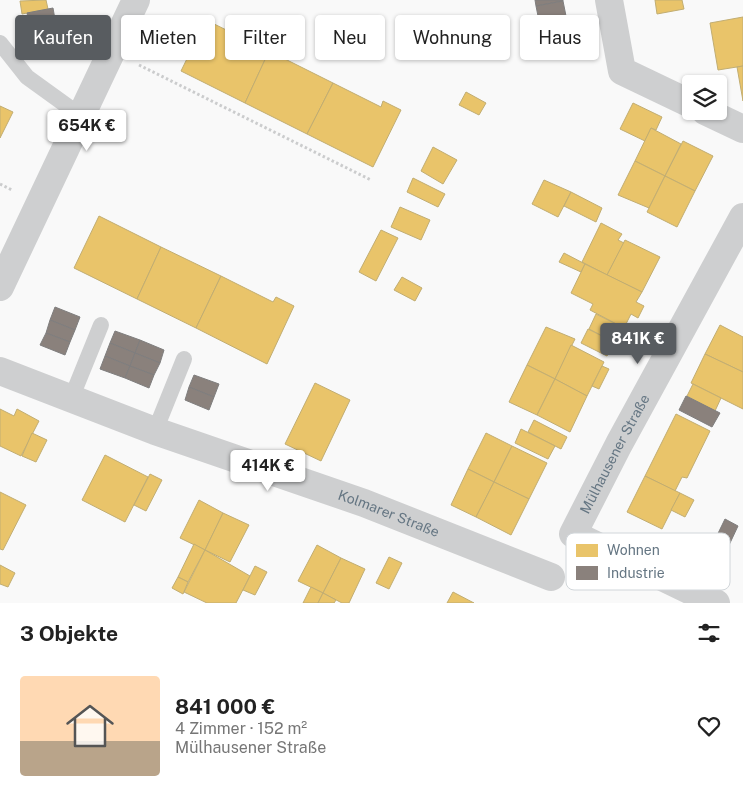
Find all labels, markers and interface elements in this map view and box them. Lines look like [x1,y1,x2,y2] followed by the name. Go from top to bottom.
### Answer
[15,15,111,60] chip: Kaufen
[121,15,215,60] chip: Mieten
[225,15,305,60] chip: Filter
[315,15,385,60] chip: Neu
[395,15,510,60] chip: Wohnung
[520,15,599,60] chip: Haus
[682,75,727,120] map controls
[682,75,727,120] button: layers
[46,110,128,152] pin: 654K €
[58,116,116,135] text: 654K €
[597,322,679,365] pin: 841K €
[611,329,665,348] text: 841K €
[577,392,653,516] street label: Mülhausener Straße
[227,450,309,492] pin: 414K €
[241,456,295,475] text: 414K €
[336,487,442,540] street label: Kolmarer Straße
[566,533,730,590] legend
[607,542,660,558] text: Wohnen
[607,565,665,581] text: Industrie
[695,619,723,647] icon: filters
[20,621,118,646] text: 3 Objekte
[175,694,275,719] text: 841 000 €
[60,696,120,756] icon: home
[695,712,723,740] icon: heart
[175,719,307,738] text: 4 Zimmer · 152 m²
[175,738,326,757] text: Mülhausener Straße

